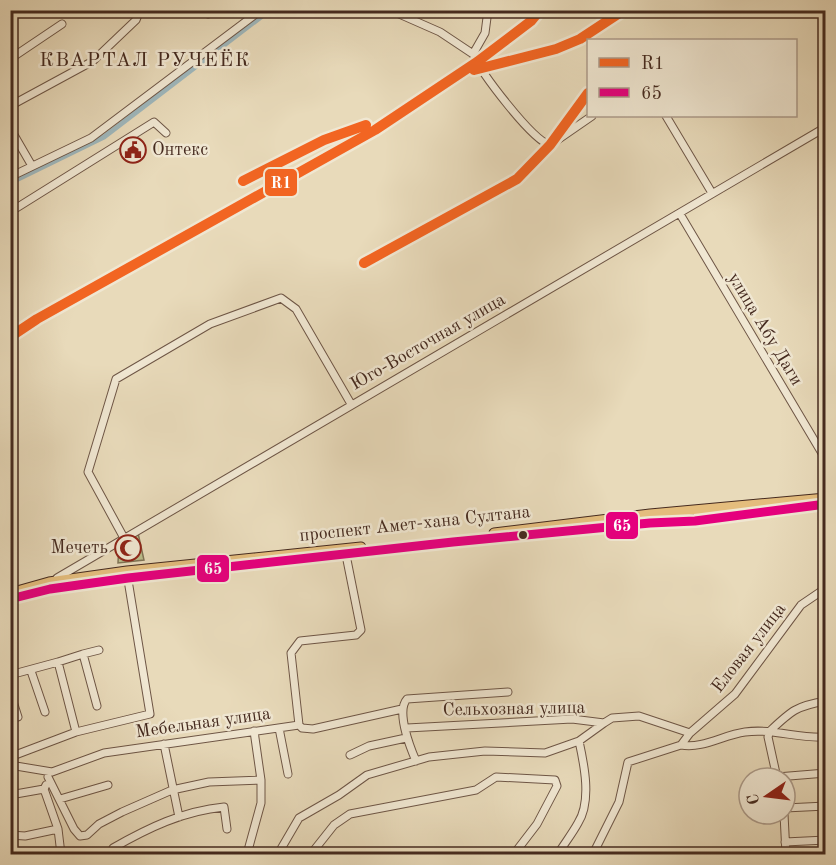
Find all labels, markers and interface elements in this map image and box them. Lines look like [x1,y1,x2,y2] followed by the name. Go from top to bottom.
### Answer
[587,39,797,117] legend
[39,49,251,71] district label: КВАРТАЛ РУЧЕЁК
[641,55,664,73] text: R1
[641,85,662,103] text: 65
[118,135,148,165] public building icon: Онтекс
[152,141,208,159] place label: Онтекс
[264,168,298,197] line badge: R1
[271,176,291,192] text: R1
[724,269,806,389] street label: улица Абу Даги
[348,290,509,394] street label: Юго-Восточная улица
[299,503,531,545] street label: проспект Амет-хана Султана
[605,511,639,540] line badge: 65
[613,519,631,535] text: 65
[517,529,529,541] unlabelled marker
[113,533,143,563] mosque icon: Мечеть
[50,539,108,557] place label: Мечеть
[196,554,230,583] line badge: 65
[204,562,222,578] text: 65
[709,600,790,696] street label: Еловая улица
[443,699,586,719] street label: Сельхозная улица
[134,705,272,741] street label: Мебельная улица
[737,766,797,826] north arrow
[745,792,763,806] text: С

